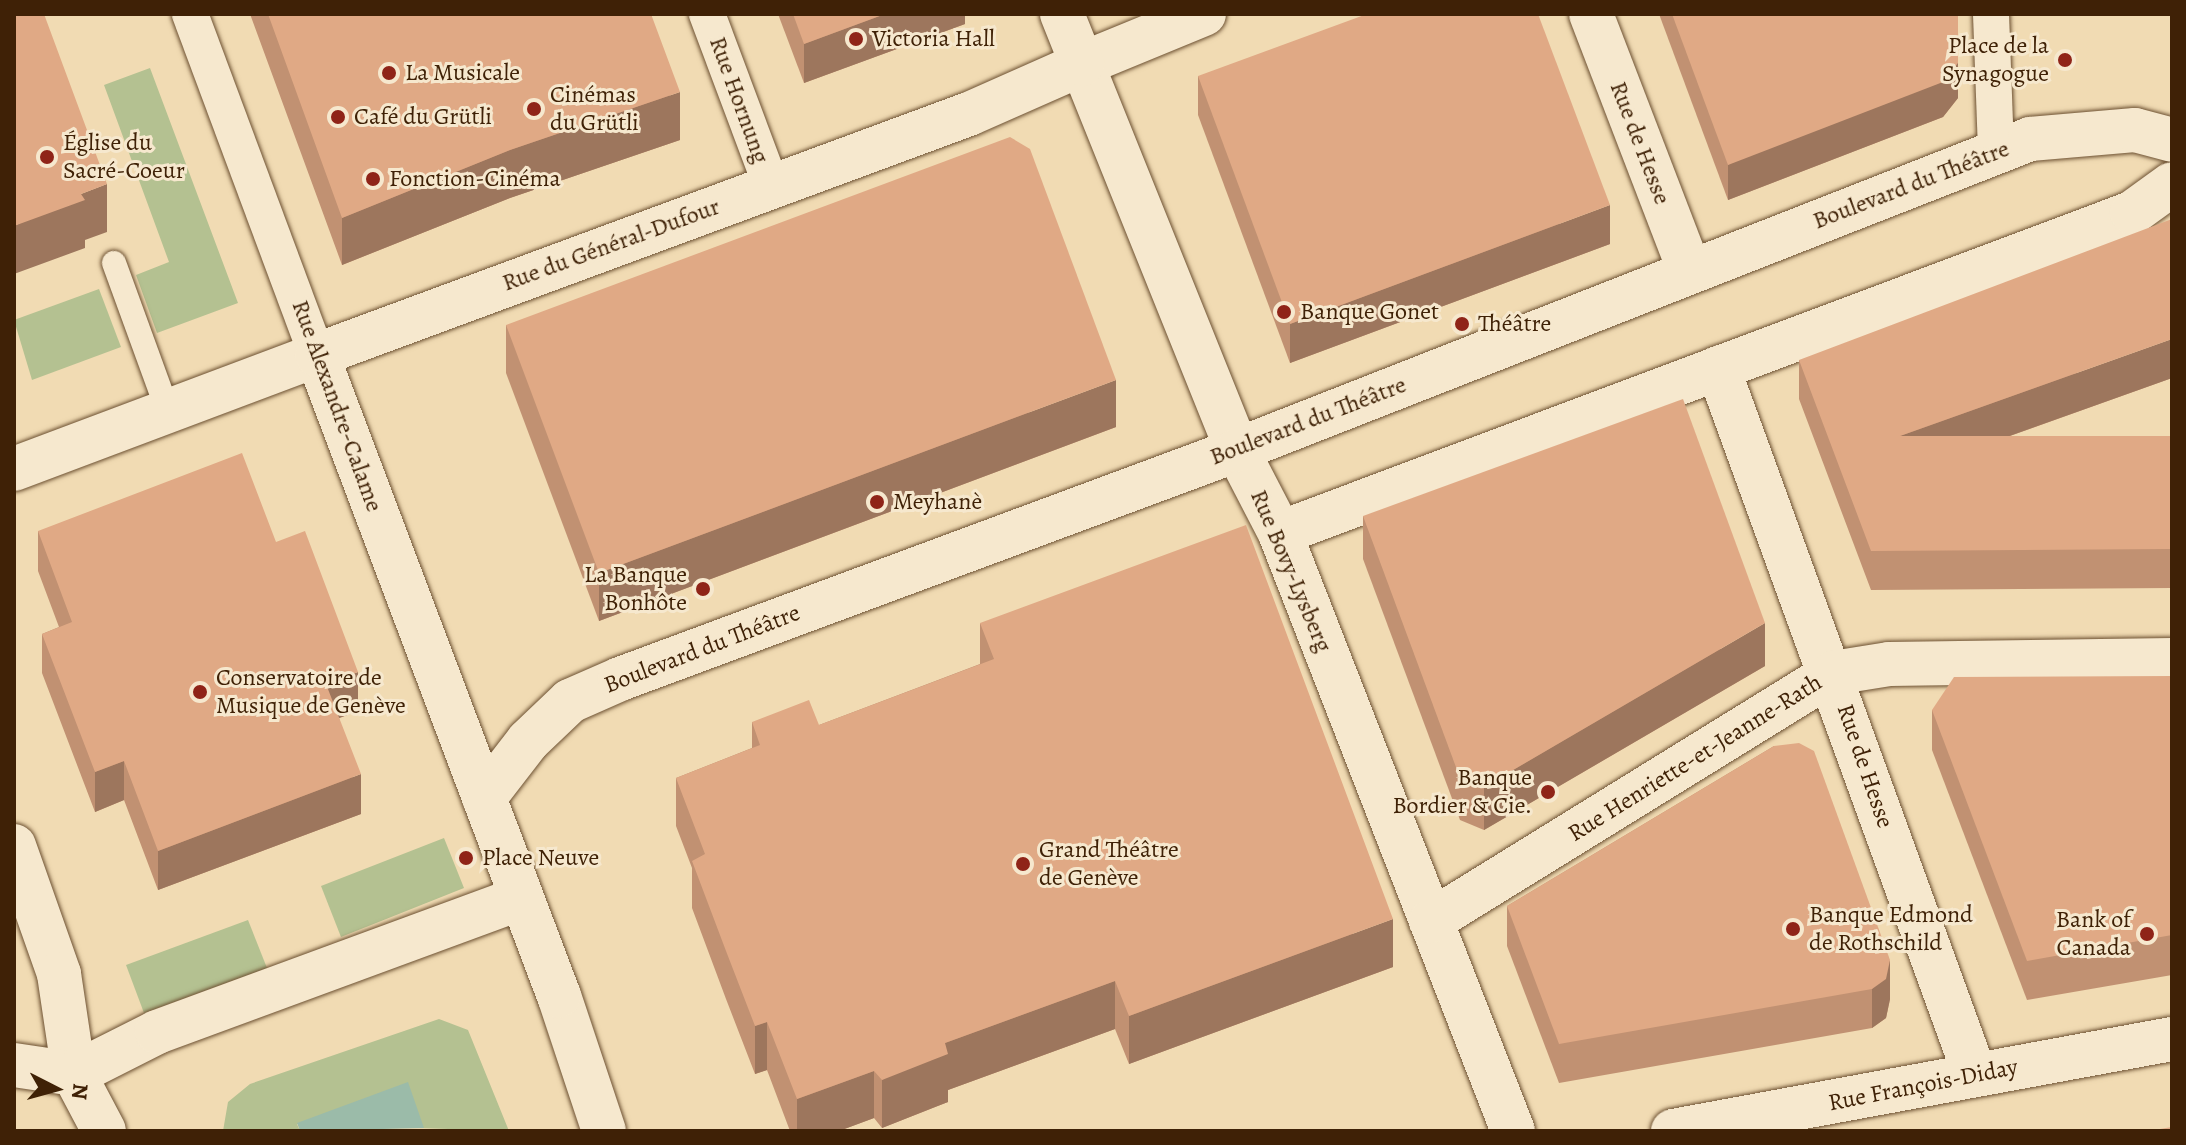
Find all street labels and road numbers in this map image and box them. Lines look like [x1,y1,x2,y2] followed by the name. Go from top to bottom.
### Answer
[703,33,775,167] street label: Rue Hornung
[1603,78,1677,208] street label: Rue de Hesse
[1809,134,2013,236] street label: Boulevard du Théâtre
[498,192,724,298] street label: Rue du Général-Dufour
[285,296,389,516] street label: Rue Alexandre-Calame
[1206,370,1410,472] street label: Boulevard du Théâtre
[1244,486,1338,656] street label: Rue Bovy-Lysberg
[600,598,804,700] street label: Boulevard du Théâtre
[1563,668,1827,848] street label: Rue Henriette-et-Jeanne-Rath
[1830,700,1900,832] street label: Rue de Hesse
[1826,1053,2020,1117] street label: Rue François-Diday

